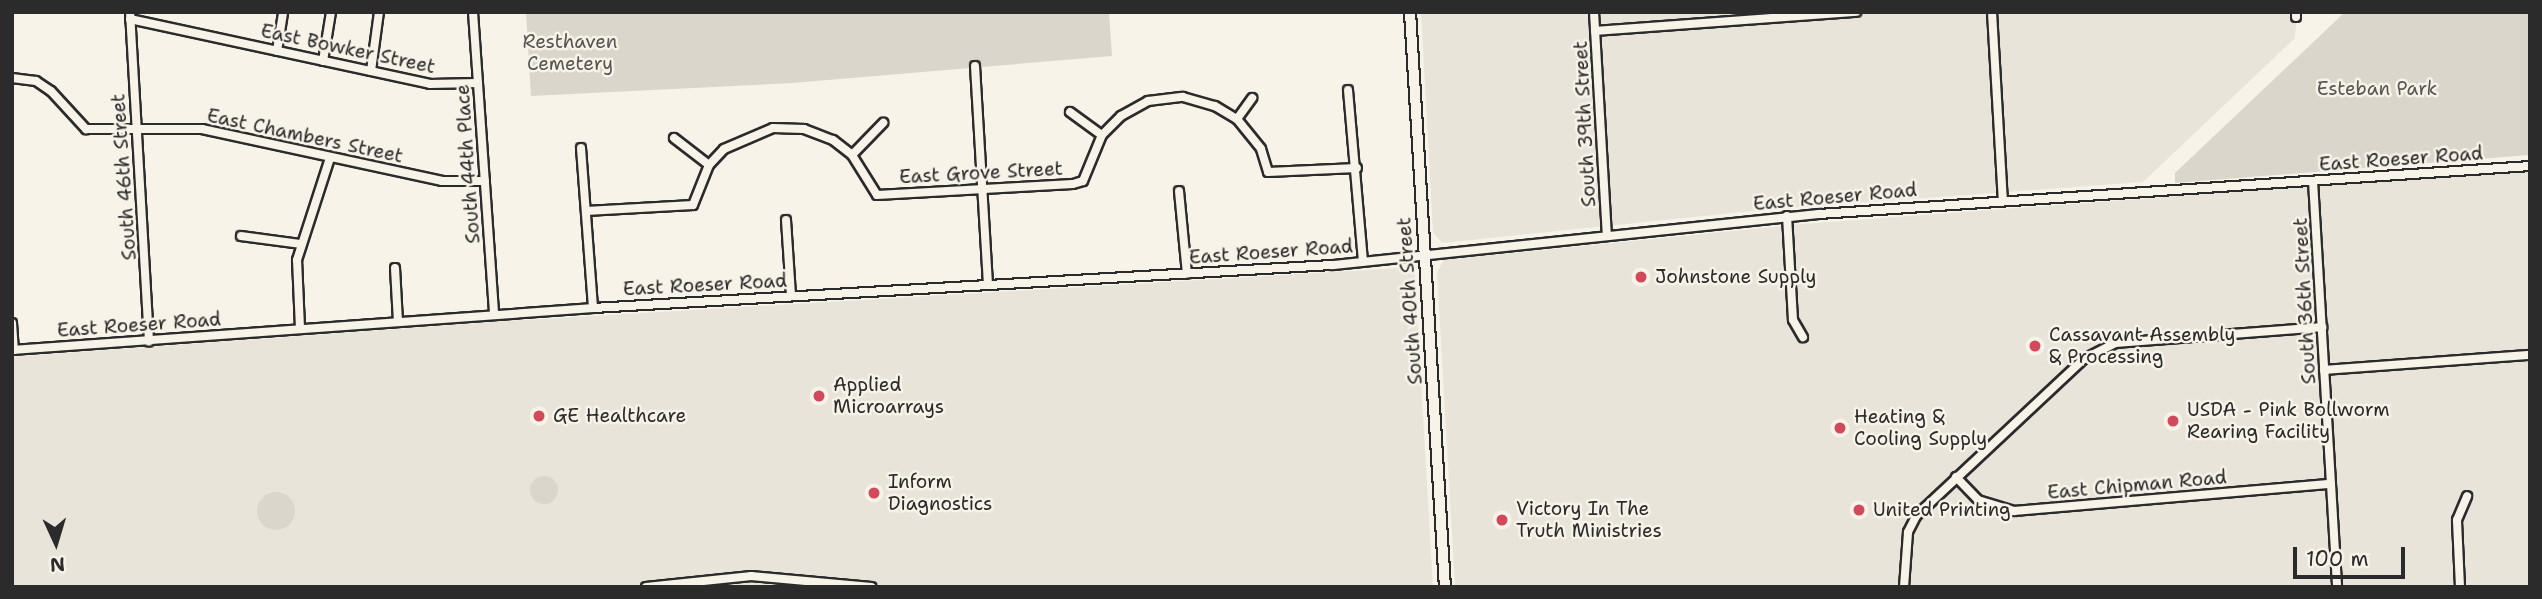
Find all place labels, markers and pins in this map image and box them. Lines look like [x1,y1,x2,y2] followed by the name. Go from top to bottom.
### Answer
[1655,266,1816,288] place label: Johnstone Supply
[1633,269,1649,285] marker: Johnstone Supply
[2049,324,2235,368] place label: Cassavant Assembly & Processing
[2027,338,2043,354] marker: Cassavant Assembly & Processing
[833,374,944,418] place label: Applied Microarrays
[811,388,827,404] marker: Applied Microarrays
[2187,399,2390,443] place label: USDA - Pink Bollworm Rearing Facility
[553,405,686,427] place label: GE Healthcare
[1854,406,1987,450] place label: Heating & Cooling Supply
[531,408,547,424] marker: GE Healthcare
[2165,413,2181,429] marker: USDA - Pink Bollworm Rearing Facility
[1832,420,1848,436] marker: Heating & Cooling Supply
[888,471,992,515] place label: Inform Diagnostics
[866,485,882,501] marker: Inform Diagnostics
[1516,498,1662,542] place label: Victory In The Truth Ministries
[1873,499,2011,521] place label: United Printing
[1851,502,1867,518] marker: United Printing
[1494,512,1510,528] marker: Victory In The Truth Ministries

